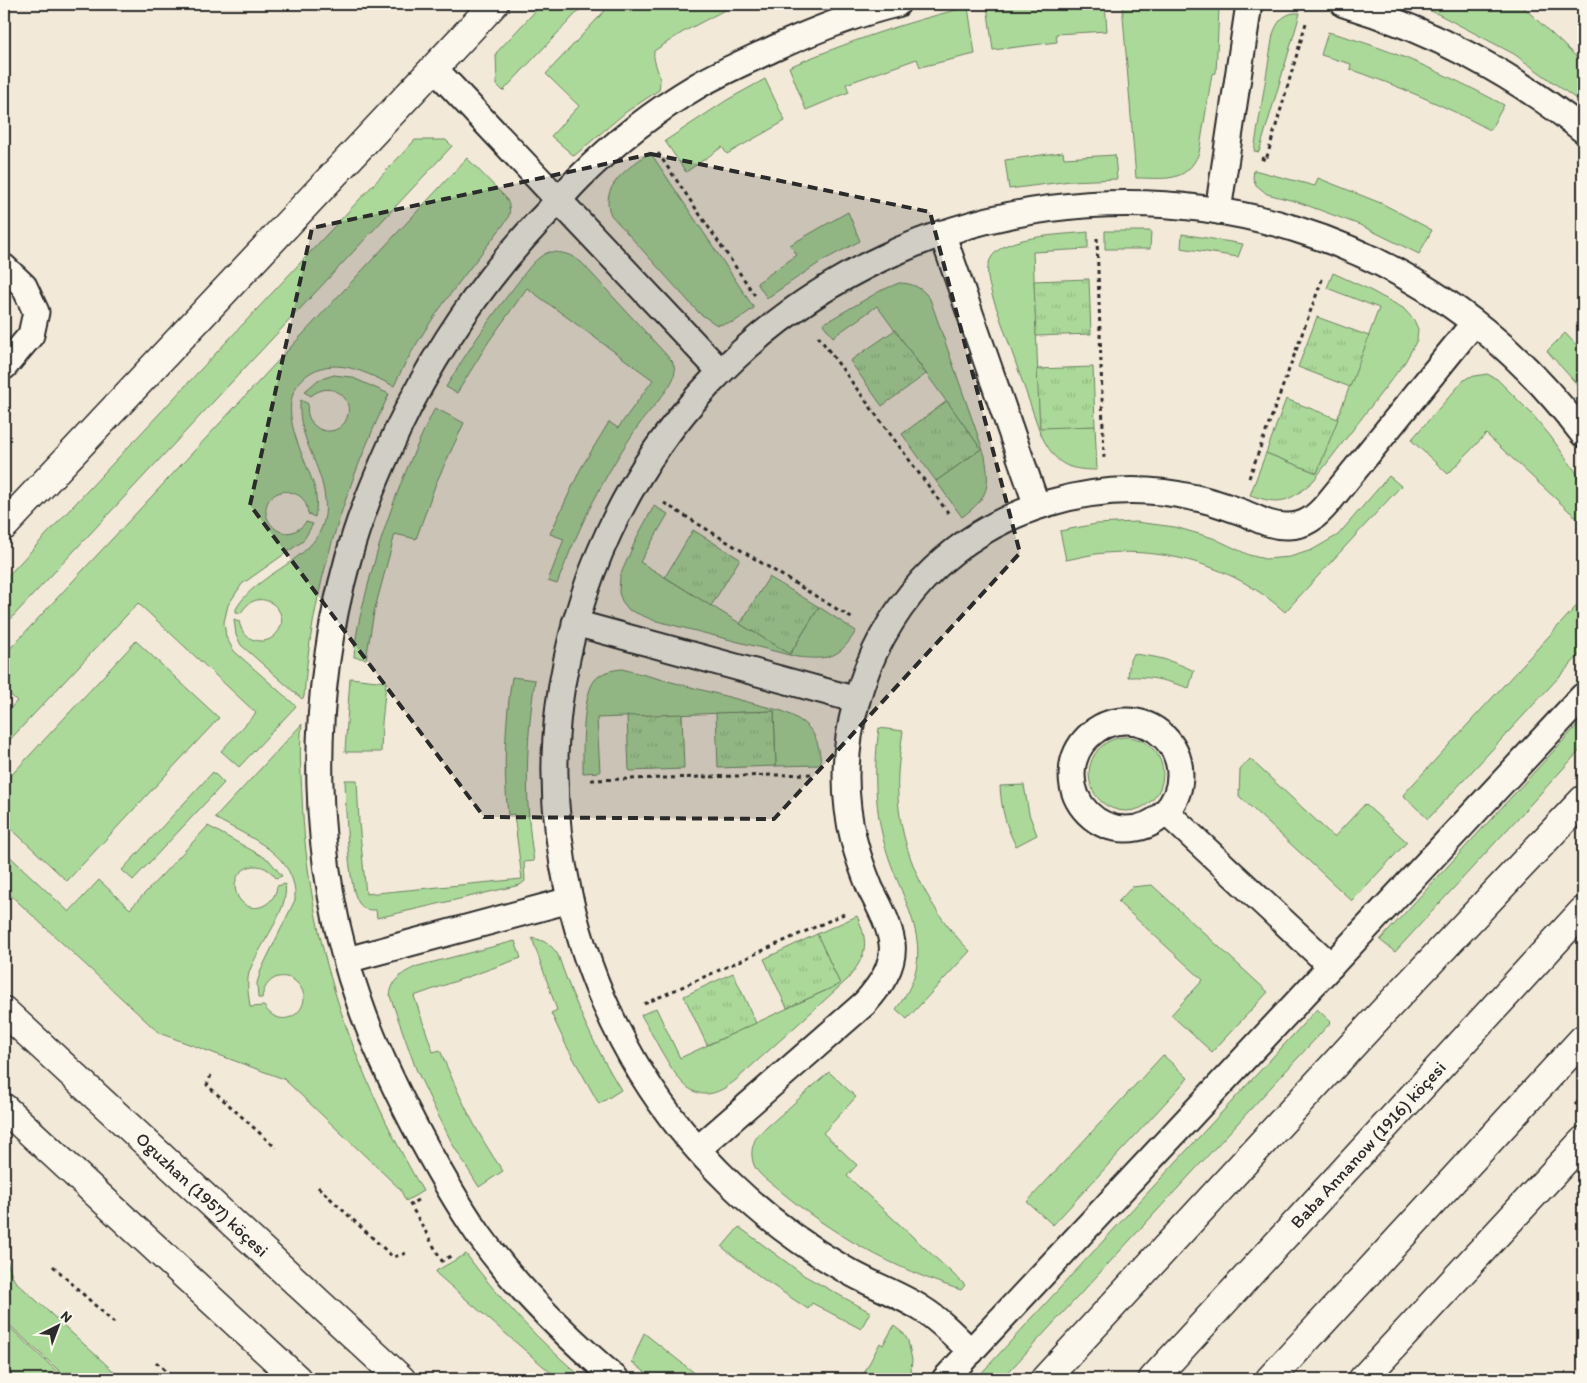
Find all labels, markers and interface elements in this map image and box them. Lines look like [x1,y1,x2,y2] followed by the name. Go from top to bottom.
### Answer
[1286,1057,1450,1233] street label: Baba Annanow (1916) köçesi
[131,1128,273,1262] street label: Oguzhan (1957) köçesi
[32,1300,82,1350] north arrow
[57,1307,76,1326] text: N

